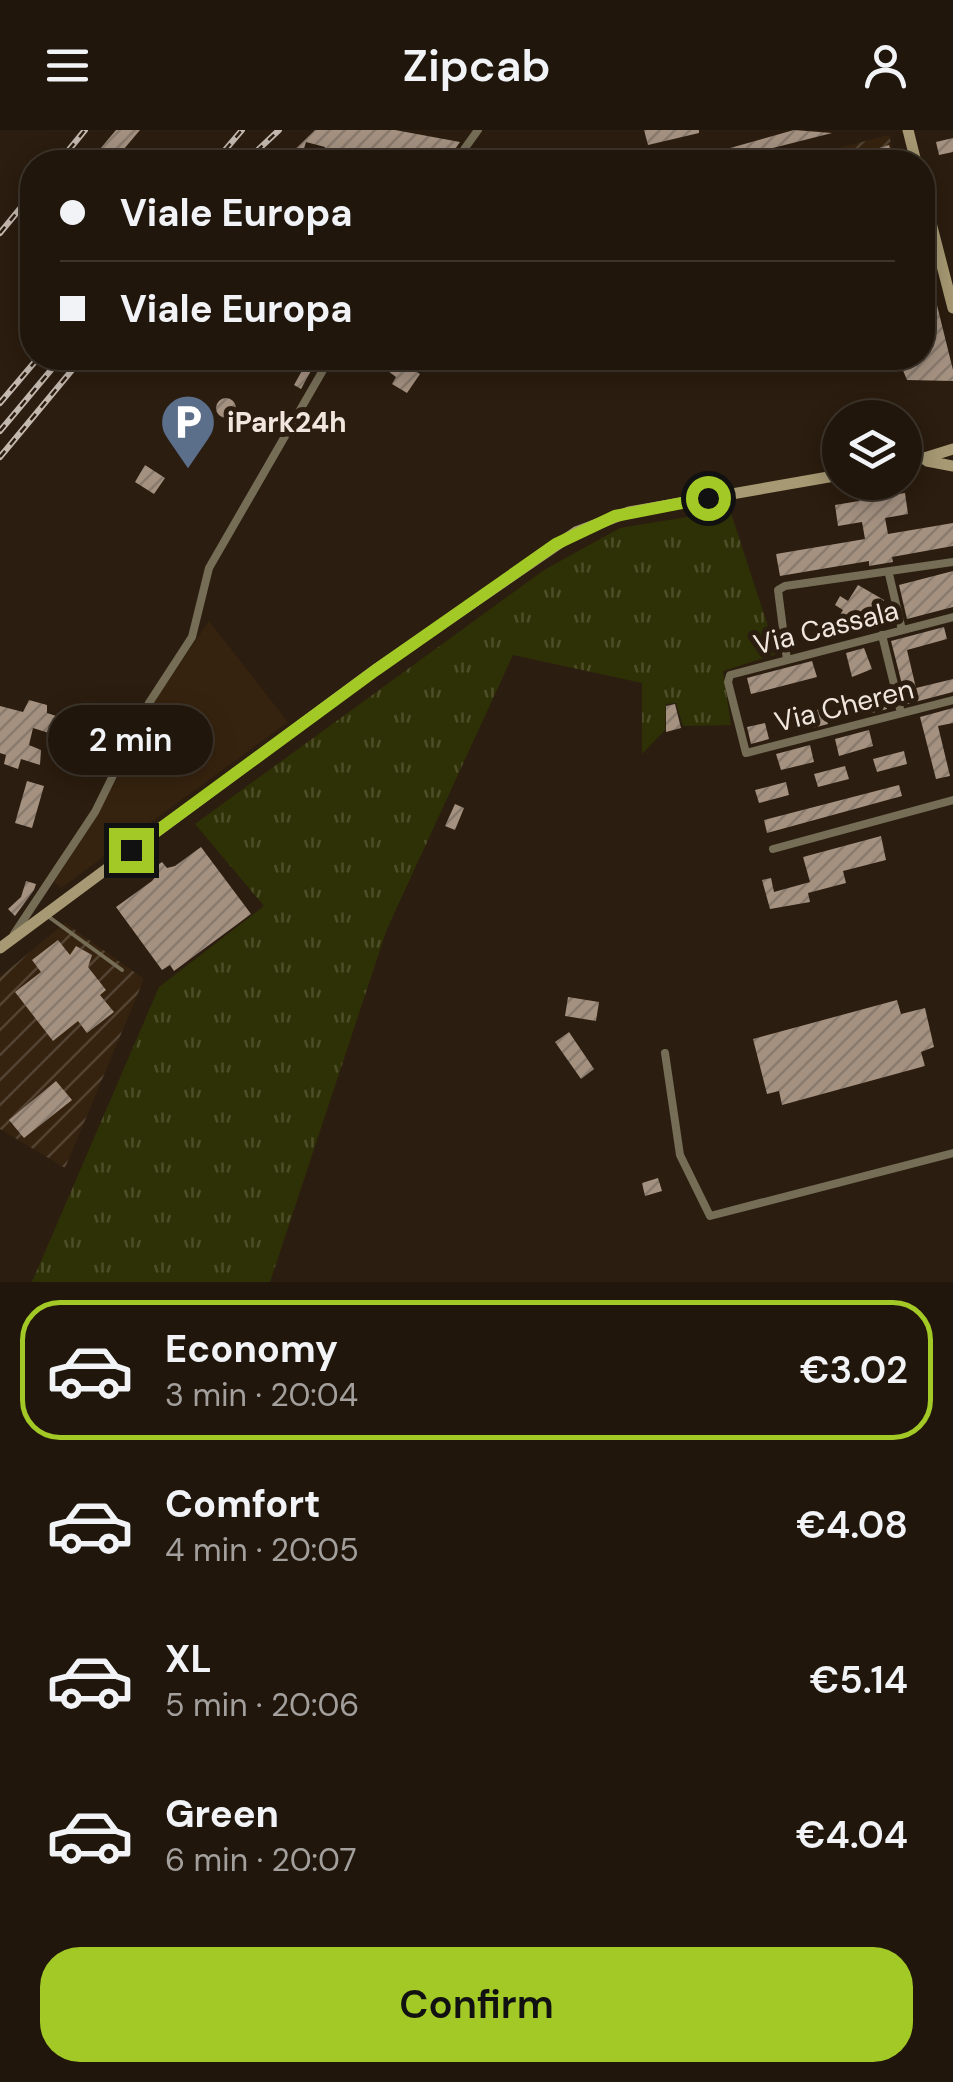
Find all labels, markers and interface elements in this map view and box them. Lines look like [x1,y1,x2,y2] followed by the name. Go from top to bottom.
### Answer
[402,36,551,95] text: Zipcab
[40,38,95,93] icon: menu
[858,38,913,93] icon: person
[120,188,353,238] text: Viale Europa
[120,284,353,334] text: Viale Europa
[158,392,218,471] parking icon: iPark24h
[822,400,922,500] map controls
[822,400,922,500] button: layers
[227,404,346,441] place label: iPark24h
[686,476,731,521] route start
[750,592,903,663] street label: Via Cassala
[771,670,918,741] street label: Via Cheren
[48,705,214,775] callout: 2 min
[89,719,172,761] text: 2 min
[109,828,154,873] route end
[165,1324,338,1374] text: Economy
[45,1325,135,1415] icon: car
[800,1345,908,1395] text: €3.02
[165,1374,358,1416] text: 3 min · 20:04
[165,1479,321,1529] text: Comfort
[45,1480,135,1570] icon: car
[796,1500,908,1550] text: €4.08
[165,1529,359,1571] text: 4 min · 20:05
[165,1634,212,1684] text: XL
[45,1635,135,1725] icon: car
[809,1655,908,1705] text: €5.14
[165,1684,359,1726] text: 5 min · 20:06
[165,1789,279,1839] text: Green
[45,1790,135,1880] icon: car
[796,1810,908,1860] text: €4.04
[165,1839,357,1881] text: 6 min · 20:07
[40,1947,913,2062] button: Confirm

